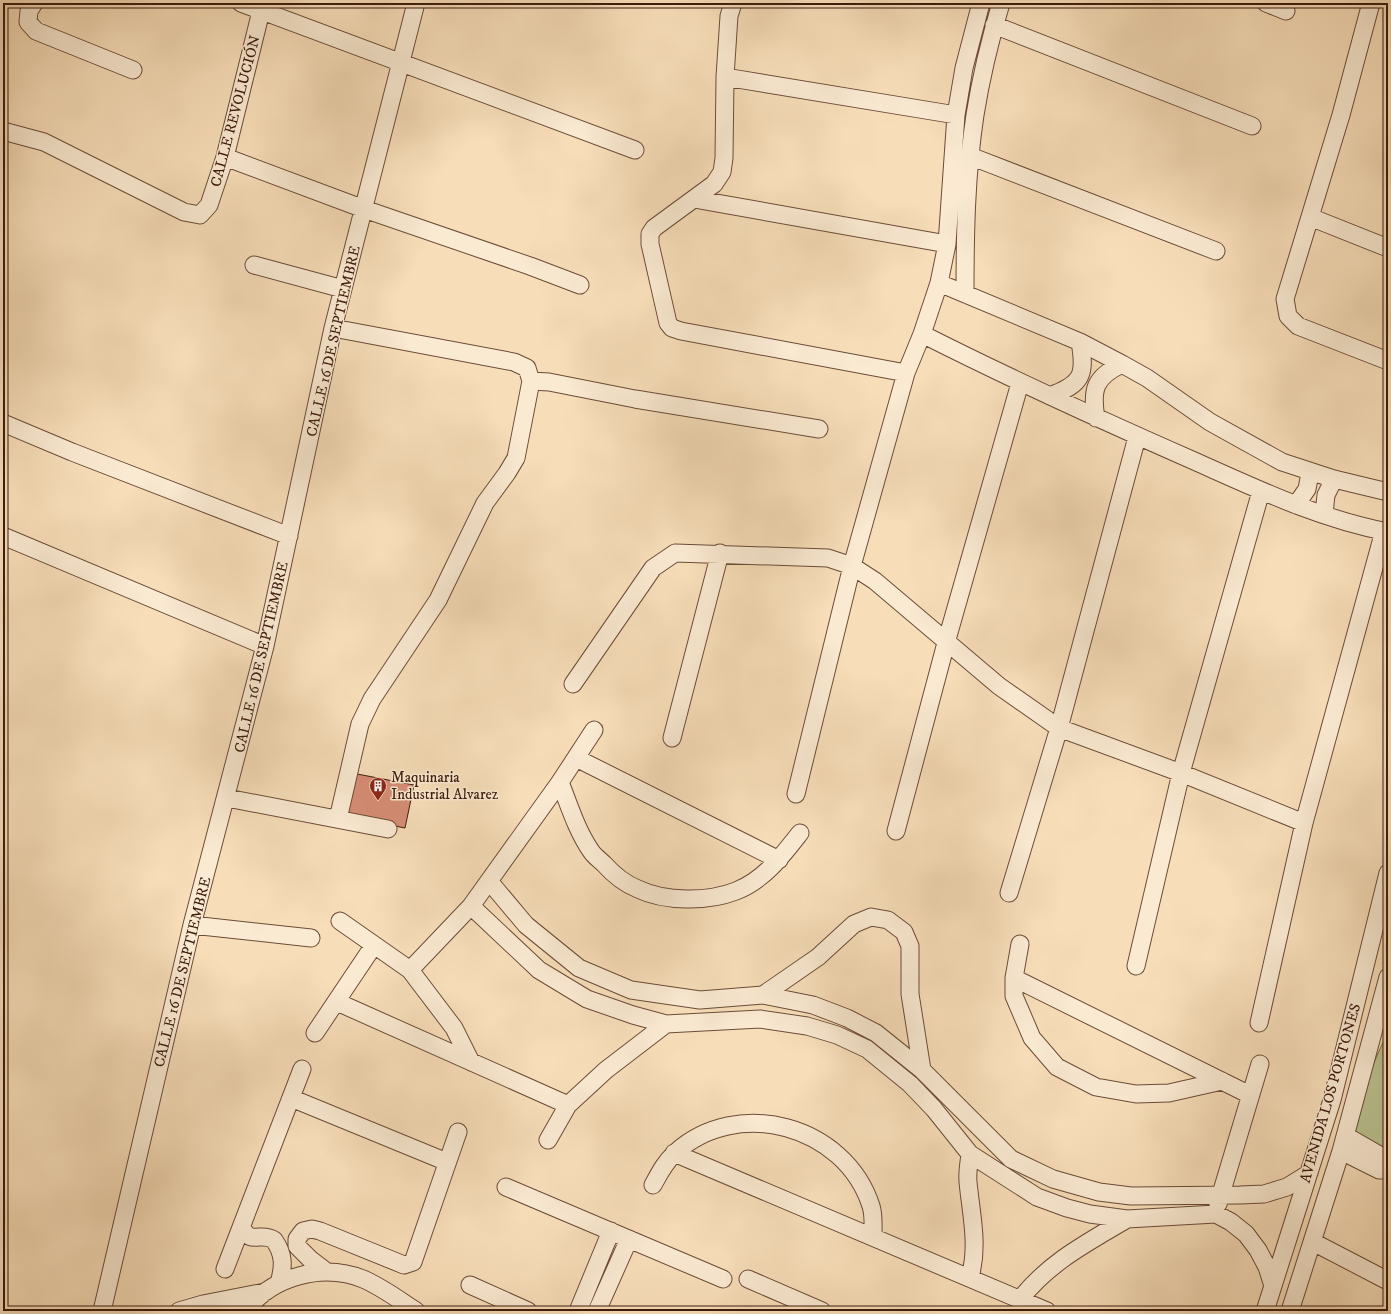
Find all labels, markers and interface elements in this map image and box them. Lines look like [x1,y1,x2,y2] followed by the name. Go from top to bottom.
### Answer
[206,33,265,189] street label: CALLE REVOLUCIÓN
[302,243,365,439] street label: CALLE 16 DE SEPTIEMBRE
[230,559,293,755] street label: CALLE 16 DE SEPTIEMBRE
[391,768,499,804] place label: Maquinaria Industrial Alvarez
[368,776,388,801] building icon: Maquinaria Industrial Alvarez
[150,875,215,1069] street label: CALLE 16 DE SEPTIEMBRE
[1296,1001,1365,1185] street label: AVENIDA LOS PORTONES

